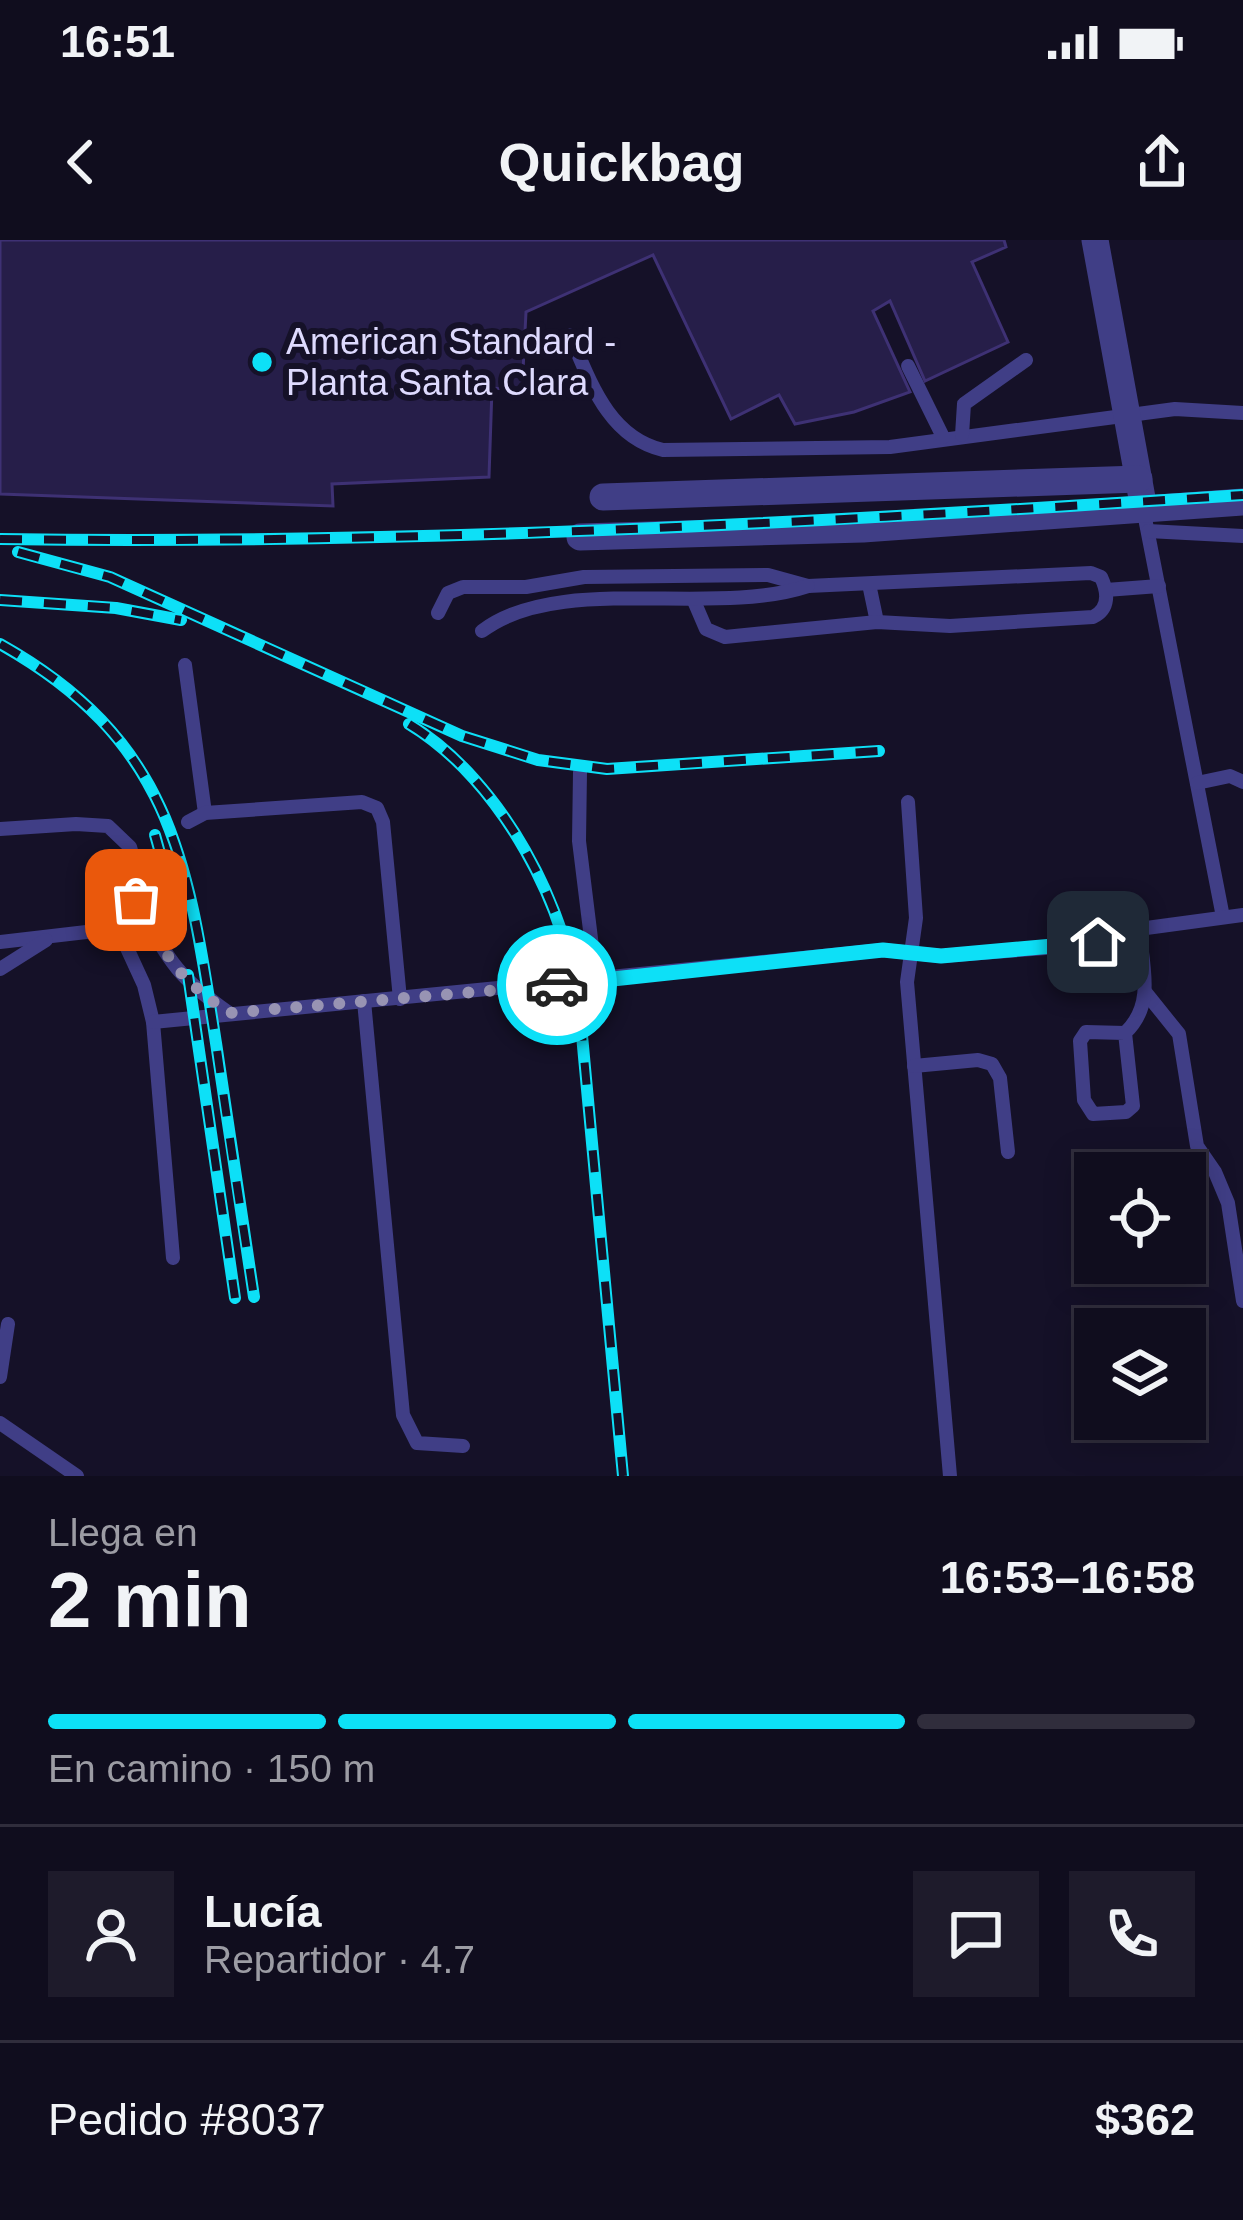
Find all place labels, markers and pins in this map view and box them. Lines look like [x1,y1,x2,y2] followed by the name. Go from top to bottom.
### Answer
[286,321,616,403] place label: American Standard - Planta Santa Clara
[249,349,275,375] marker: American Standard - Planta Santa Clara
[85,849,187,951] pin
[1047,891,1149,993] pin

